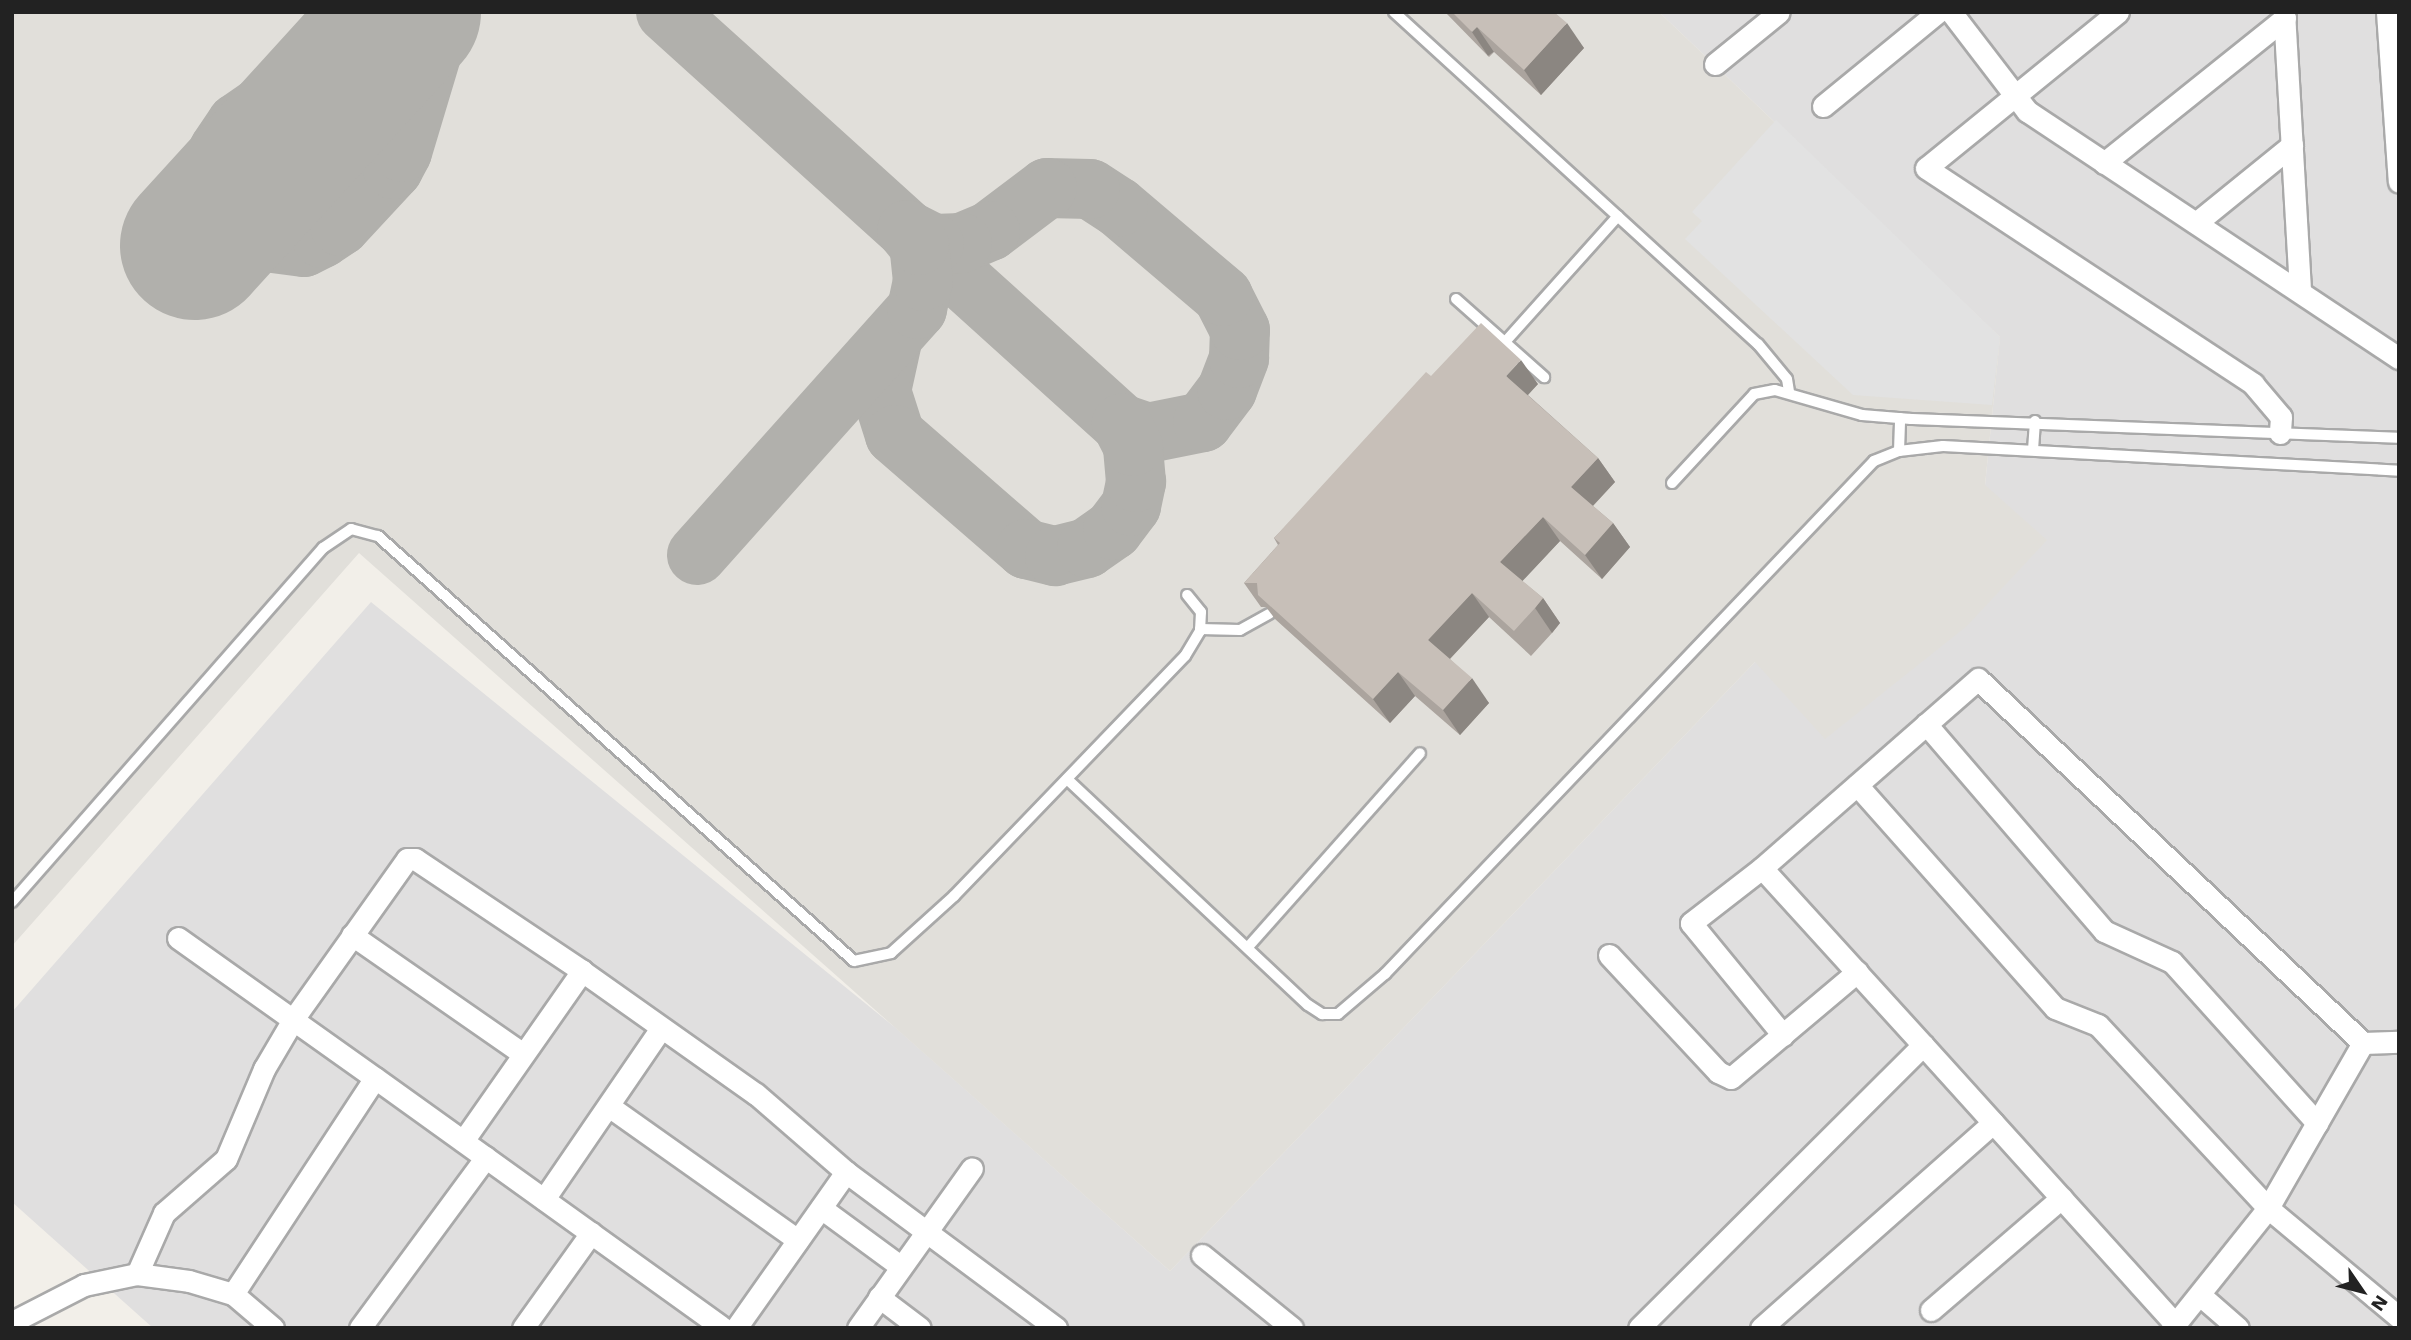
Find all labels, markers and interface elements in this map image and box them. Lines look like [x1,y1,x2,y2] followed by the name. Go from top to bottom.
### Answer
[2327,1256,2397,1326] north arrow
[2366,1291,2393,1316] text: N

